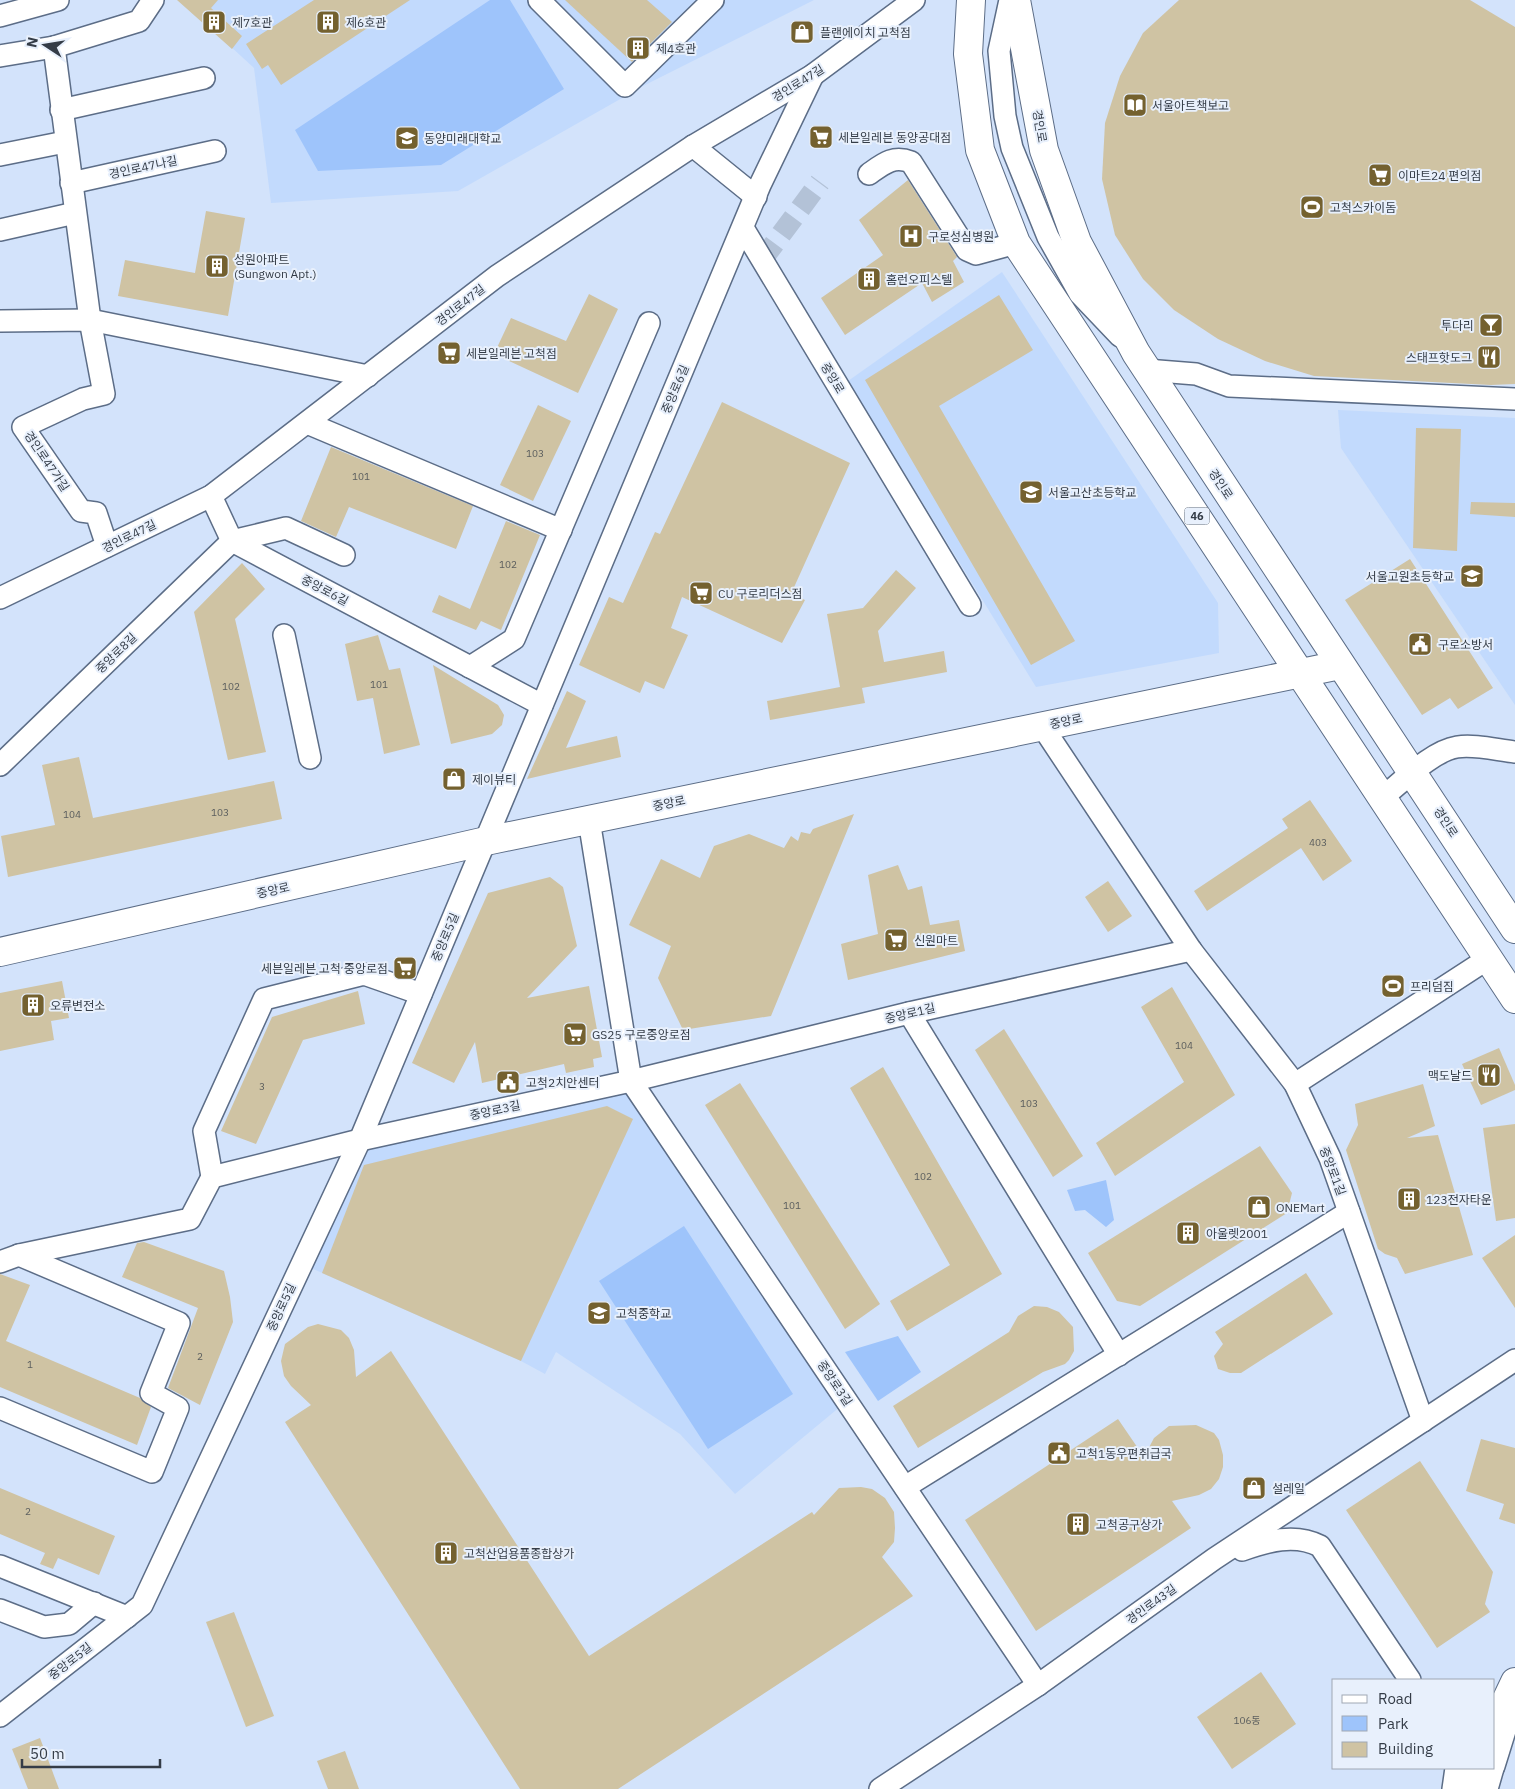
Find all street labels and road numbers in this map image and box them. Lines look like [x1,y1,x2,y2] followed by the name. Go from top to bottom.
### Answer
[769,61,827,105] street label: 경인로47길
[1030,108,1050,144] street label: 경인로
[107,152,179,182] street label: 경인로47나길
[432,281,488,329] street label: 경인로47길
[818,360,848,396] street label: 중앙로
[658,362,692,416] street label: 중앙로6길
[21,428,73,494] street label: 경인로47가길
[1206,466,1236,502] street label: 경인로
[1184,508,1210,524] road number: 46
[99,516,159,556] street label: 경인로47길
[299,571,351,609] street label: 중앙로6길
[92,630,140,676] street label: 중앙로8길
[1048,710,1084,732] street label: 중앙로
[651,792,687,814] street label: 중앙로
[1431,804,1461,840] street label: 경인로
[255,879,291,901] street label: 중앙로
[428,910,462,964] street label: 중앙로5길
[883,1000,937,1026] street label: 중앙로1길
[468,1097,522,1123] street label: 중앙로3길
[1317,1144,1349,1198] street label: 중앙로1길
[263,1281,299,1333] street label: 중앙로5길
[814,1358,856,1408] street label: 중앙로3길
[1123,1581,1179,1627] street label: 경인로43길
[45,1639,95,1683] street label: 중앙로5길

